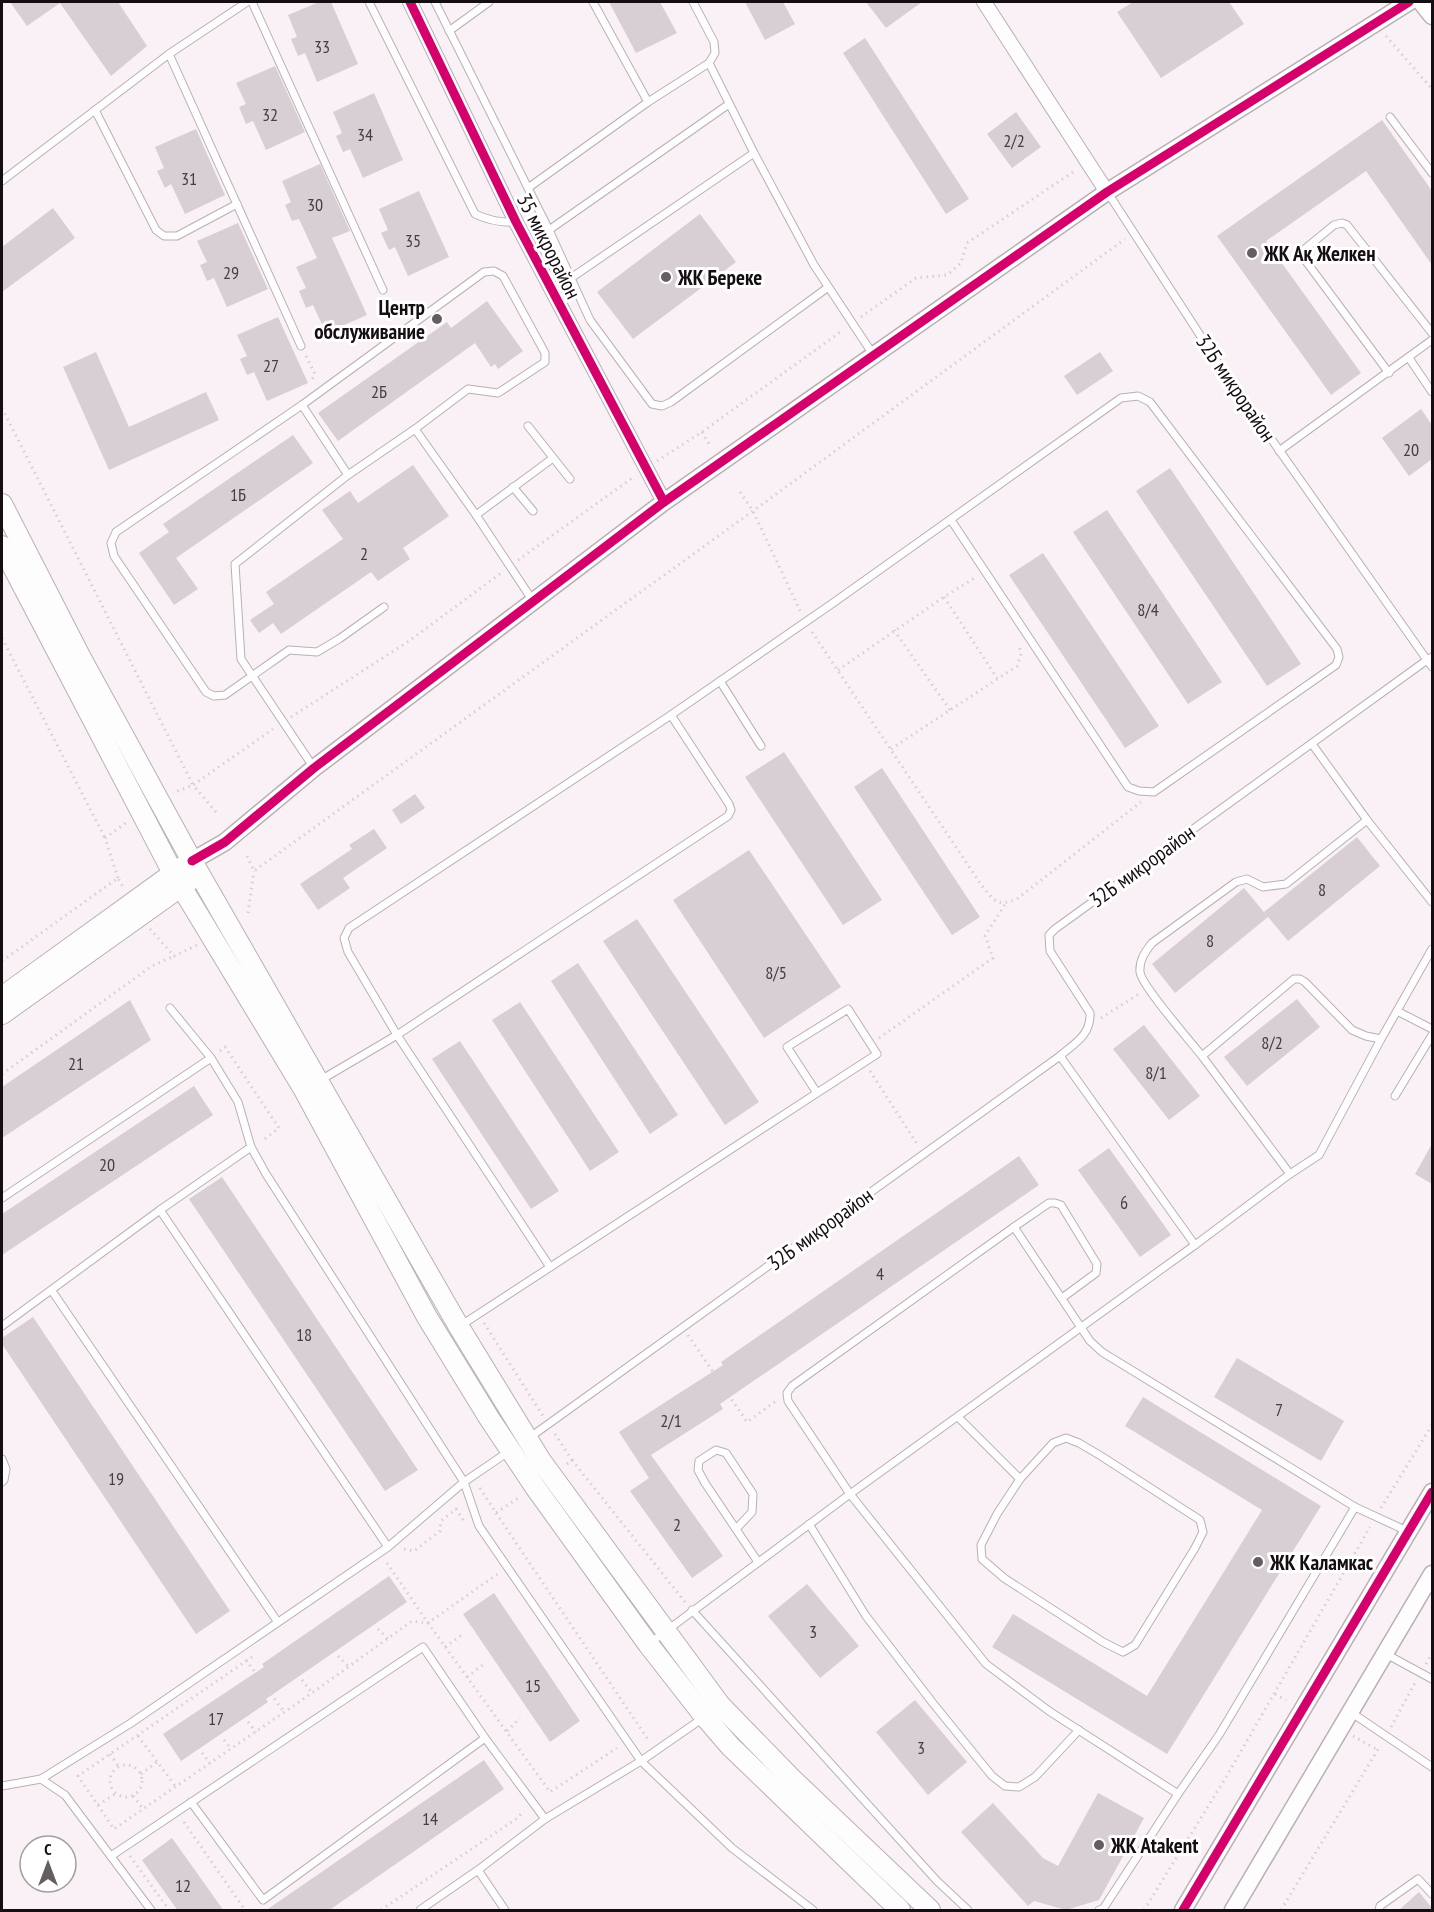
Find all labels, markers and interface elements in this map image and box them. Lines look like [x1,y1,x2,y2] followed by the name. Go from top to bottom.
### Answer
[314,35,330,58] house number: 33
[262,103,278,126] house number: 32
[357,123,373,146] house number: 34
[1003,129,1025,152] house number: 2/2
[181,167,197,190] house number: 31
[511,189,587,303] street label: 35 микрорайон
[307,193,323,216] house number: 30
[405,229,421,252] house number: 35
[1263,240,1376,267] place label: ЖК Ақ Желкен
[1245,246,1259,260] marker: ЖК Ақ Желкен
[223,261,239,284] house number: 29
[677,264,762,291] place label: ЖК Береке
[659,270,673,284] marker: ЖК Береке
[314,294,425,345] place label: Центр обслуживание
[430,312,444,326] marker: Центр обслуживание
[1190,329,1282,447] street label: 32Б микрорайон
[263,354,279,377] house number: 27
[371,380,387,403] house number: 2Б
[1403,438,1419,461] house number: 20
[230,483,246,506] house number: 1Б
[360,542,368,565] house number: 2
[1137,598,1159,621] house number: 8/4
[1084,819,1200,913] street label: 32Б микрорайон
[1318,878,1326,901] house number: 8
[1206,929,1214,952] house number: 8
[765,961,787,984] house number: 8/5
[1261,1031,1283,1054] house number: 8/2
[68,1052,84,1075] house number: 21
[1145,1061,1167,1084] house number: 8/1
[99,1153,115,1176] house number: 20
[762,1182,878,1276] street label: 32Б микрорайон
[1120,1191,1128,1214] house number: 6
[876,1262,884,1285] house number: 4
[296,1323,312,1346] house number: 18
[1275,1398,1283,1421] house number: 7
[660,1409,682,1432] house number: 2/1
[108,1467,124,1490] house number: 19
[673,1513,681,1536] house number: 2
[1269,1549,1374,1576] place label: ЖК Каламкас
[1251,1555,1265,1569] marker: ЖК Каламкас
[809,1620,817,1643] house number: 3
[525,1674,541,1697] house number: 15
[208,1707,224,1730] house number: 17
[917,1736,925,1759] house number: 3
[422,1807,438,1830] house number: 14
[1110,1832,1198,1859] place label: ЖК Atakent
[18,1834,78,1894] north arrow
[1092,1838,1106,1852] marker: ЖК Atakent
[44,1839,52,1859] text: С
[175,1874,191,1897] house number: 12

